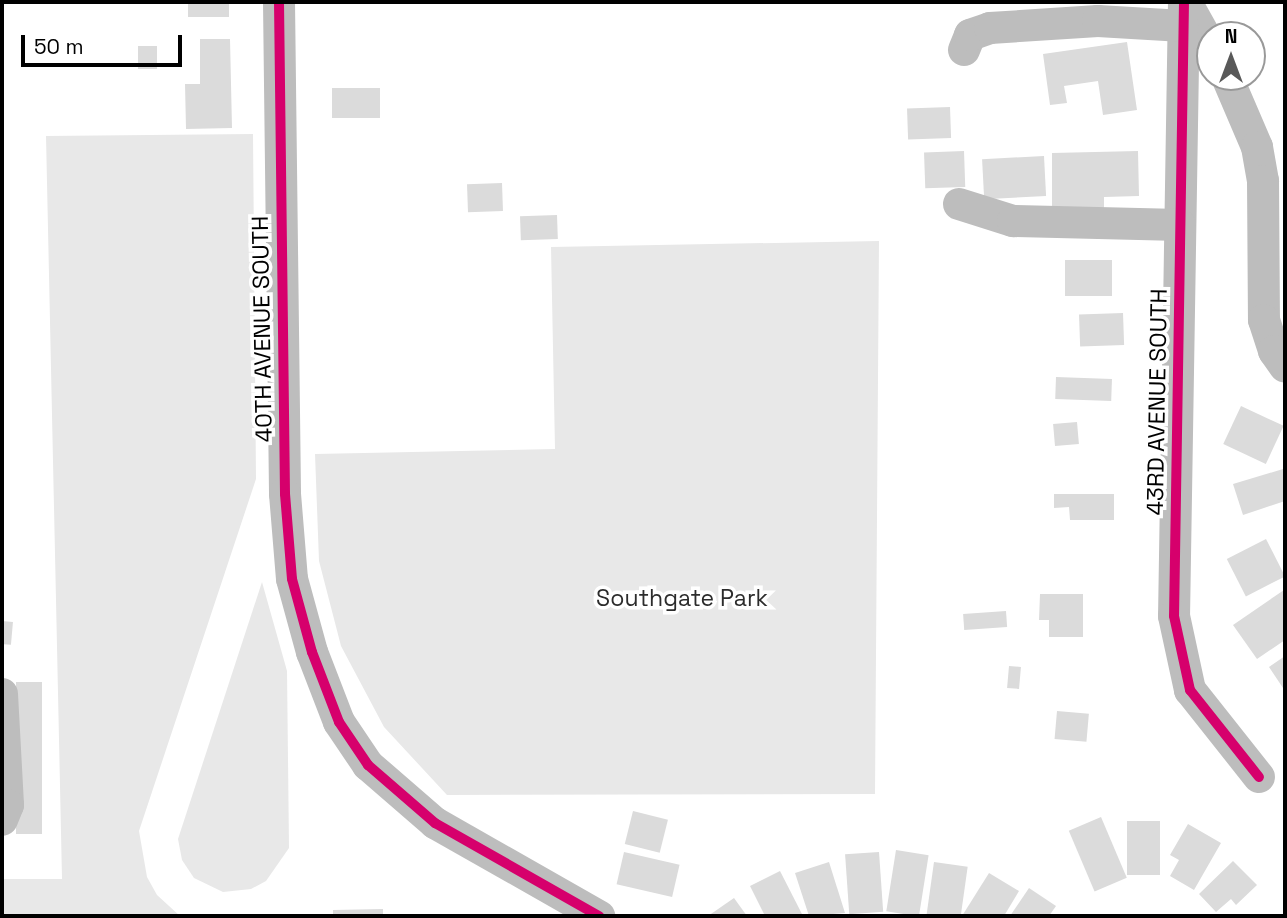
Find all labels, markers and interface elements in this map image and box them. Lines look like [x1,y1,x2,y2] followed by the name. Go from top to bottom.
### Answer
[24,21,186,65] scale bar
[1196,21,1266,91] north arrow
[1225,24,1237,49] text: N
[34,33,84,60] text: 50 m
[246,215,278,443] street label: 40TH AVENUE SOUTH
[1141,288,1173,516] street label: 43RD AVENUE SOUTH
[596,584,768,612] park label: Southgate Park

